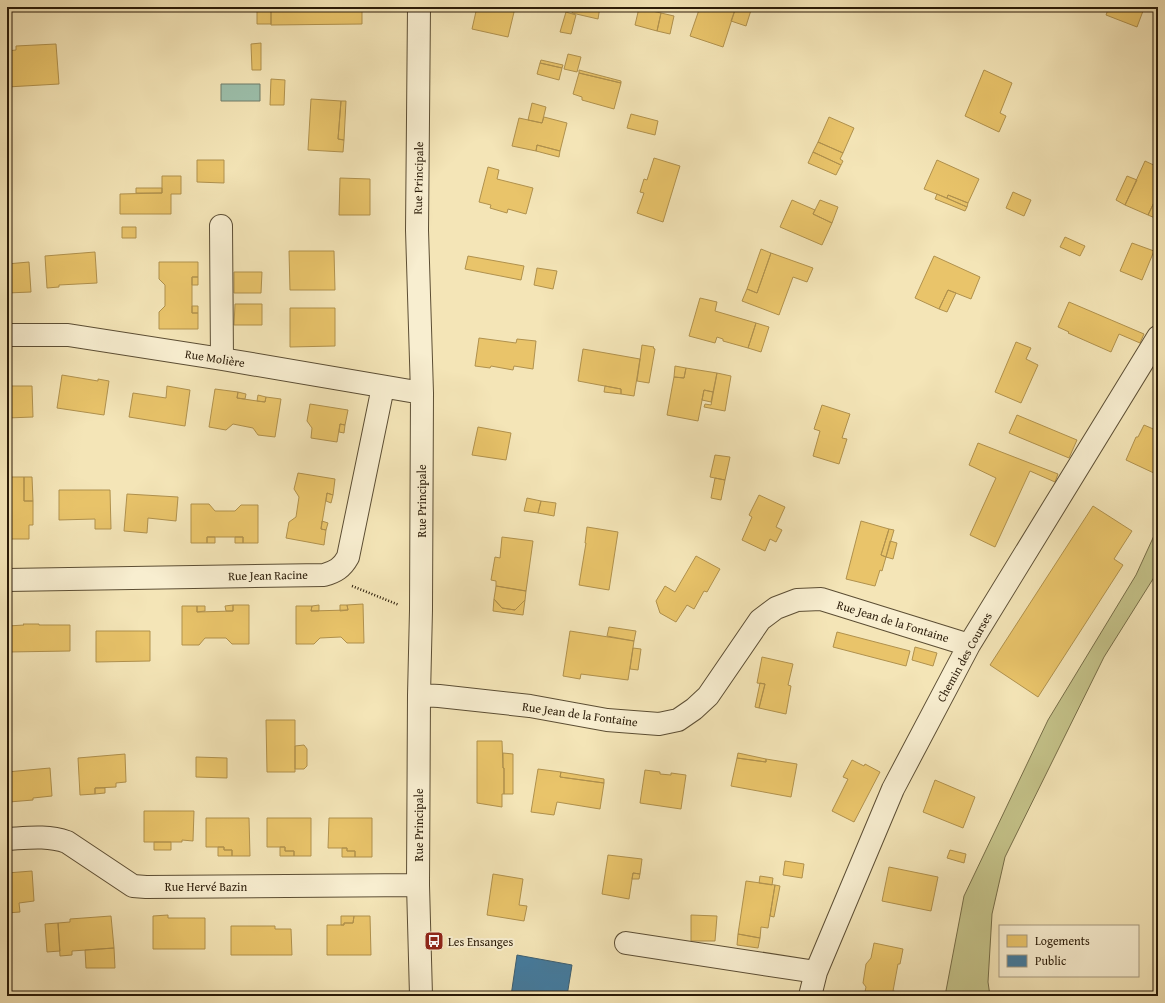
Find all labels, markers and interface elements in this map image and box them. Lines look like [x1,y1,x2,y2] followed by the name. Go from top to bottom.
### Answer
[409,141,427,215] street label: Rue Principale
[184,345,247,371] street label: Rue Molière
[413,464,430,538] street label: Rue Principale
[228,566,308,584] street label: Rue Jean Racine
[835,596,951,646] street label: Rue Jean de la Fontaine
[932,609,996,705] street label: Chemin des Courses
[521,697,639,731] street label: Rue Jean de la Fontaine
[410,788,427,862] street label: Rue Principale
[165,878,247,895] street label: Rue Hervé Bazin
[999,925,1139,977] legend
[423,930,445,952] bus stop icon: Les Ensanges
[1035,932,1090,949] text: Logements
[448,933,513,950] place label: Les Ensanges
[1035,952,1067,969] text: Public

